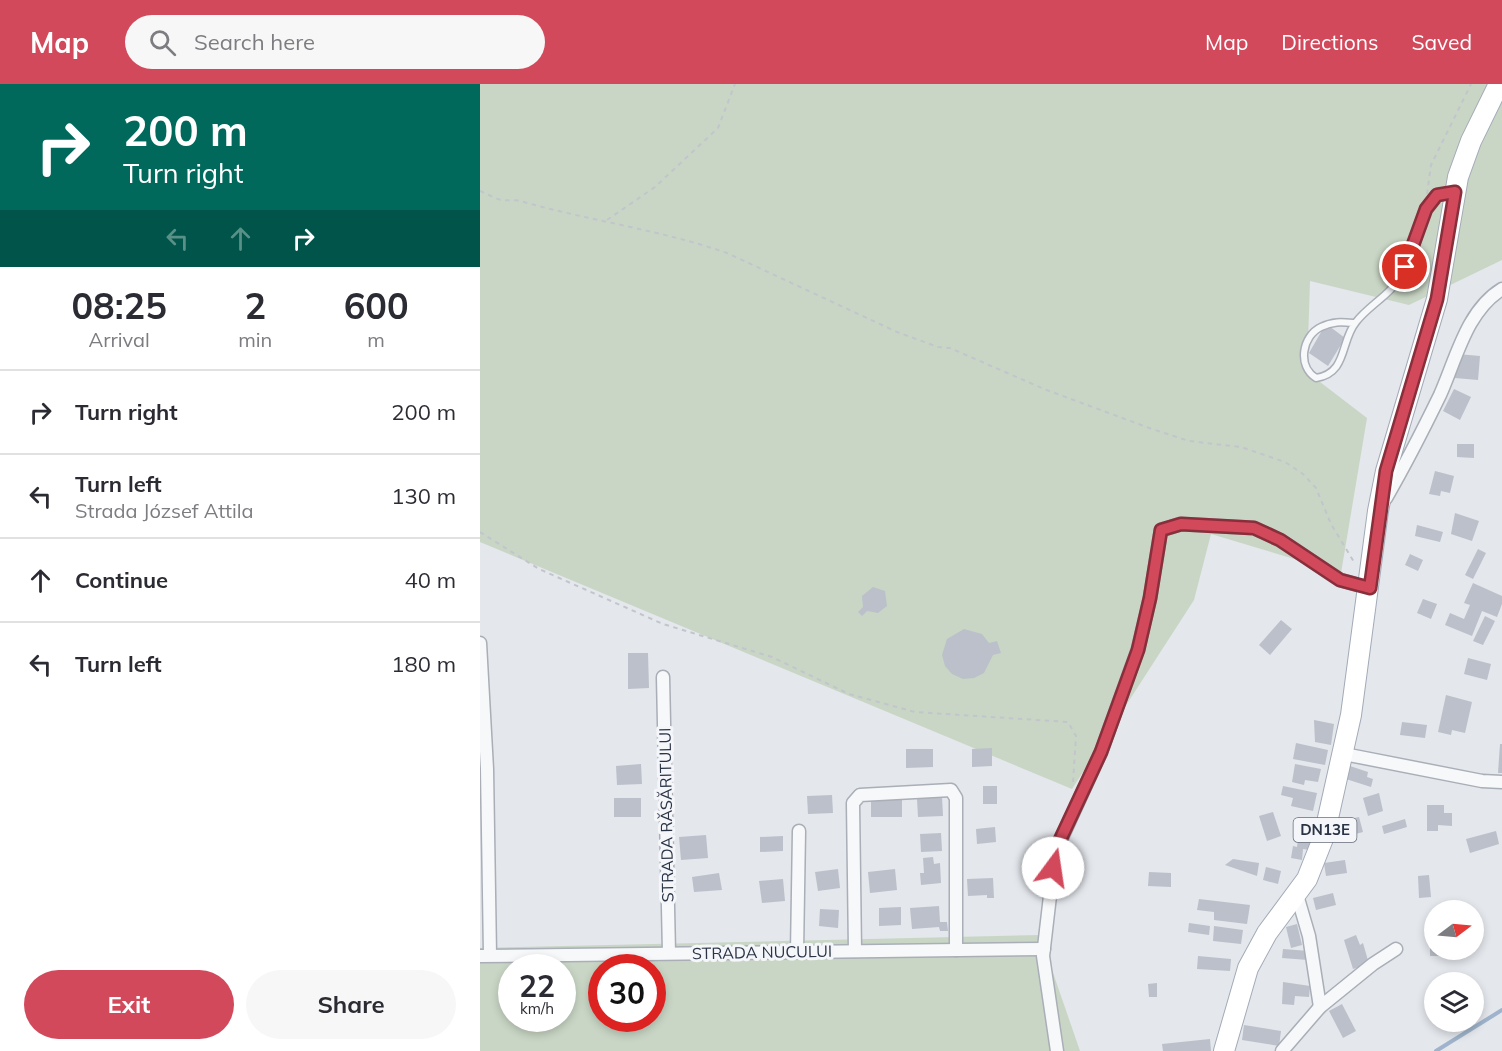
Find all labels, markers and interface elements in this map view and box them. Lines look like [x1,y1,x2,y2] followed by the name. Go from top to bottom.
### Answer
[125,15,545,69] search box
[30,25,89,60] text: Map
[146,26,179,59] icon: search
[194,28,315,56] text: Search here
[1205,29,1248,55] text: Map
[1281,29,1378,55] text: Directions
[1411,29,1472,55] text: Saved
[123,104,248,157] text: 200 m
[24,108,102,186] icon: right
[123,156,243,190] text: Turn right
[161,222,194,255] icon: left
[224,222,257,255] icon: ahead
[287,222,320,255] icon: right
[1379,241,1430,292] pin
[1388,250,1421,283] icon: arrive
[71,283,167,328] text: 08:25
[244,283,266,328] text: 2
[344,283,409,328] text: 600
[89,327,150,352] text: Arrival
[238,327,272,352] text: min
[367,327,385,352] text: m
[24,396,57,429] icon: right
[75,398,178,426] text: Turn right
[391,398,456,426] text: 200 m
[75,470,162,498] text: Turn left
[24,480,57,513] icon: left
[391,482,456,510] text: 130 m
[75,498,253,523] text: Strada József Attila
[24,564,57,597] icon: ahead
[75,566,168,594] text: Continue
[405,566,456,594] text: 40 m
[24,648,57,681] icon: left
[75,650,162,678] text: Turn left
[391,650,456,678] text: 180 m
[654,728,678,902] street label: STRADA RĂSĂRITULUI
[1294,818,1356,842] road number: DN13E
[1021,836,1085,900] position arrow
[1424,900,1484,960] north arrow
[1424,900,1484,1032] map controls
[692,941,832,963] street label: STRADA NUCULUI
[588,954,666,1032] speed limit sign: 30
[519,967,555,1005] text: 22
[24,970,234,1039] button: Exit
[246,970,456,1039] button: Share
[1424,972,1484,1032] button: layers
[520,999,554,1018] text: km/h

